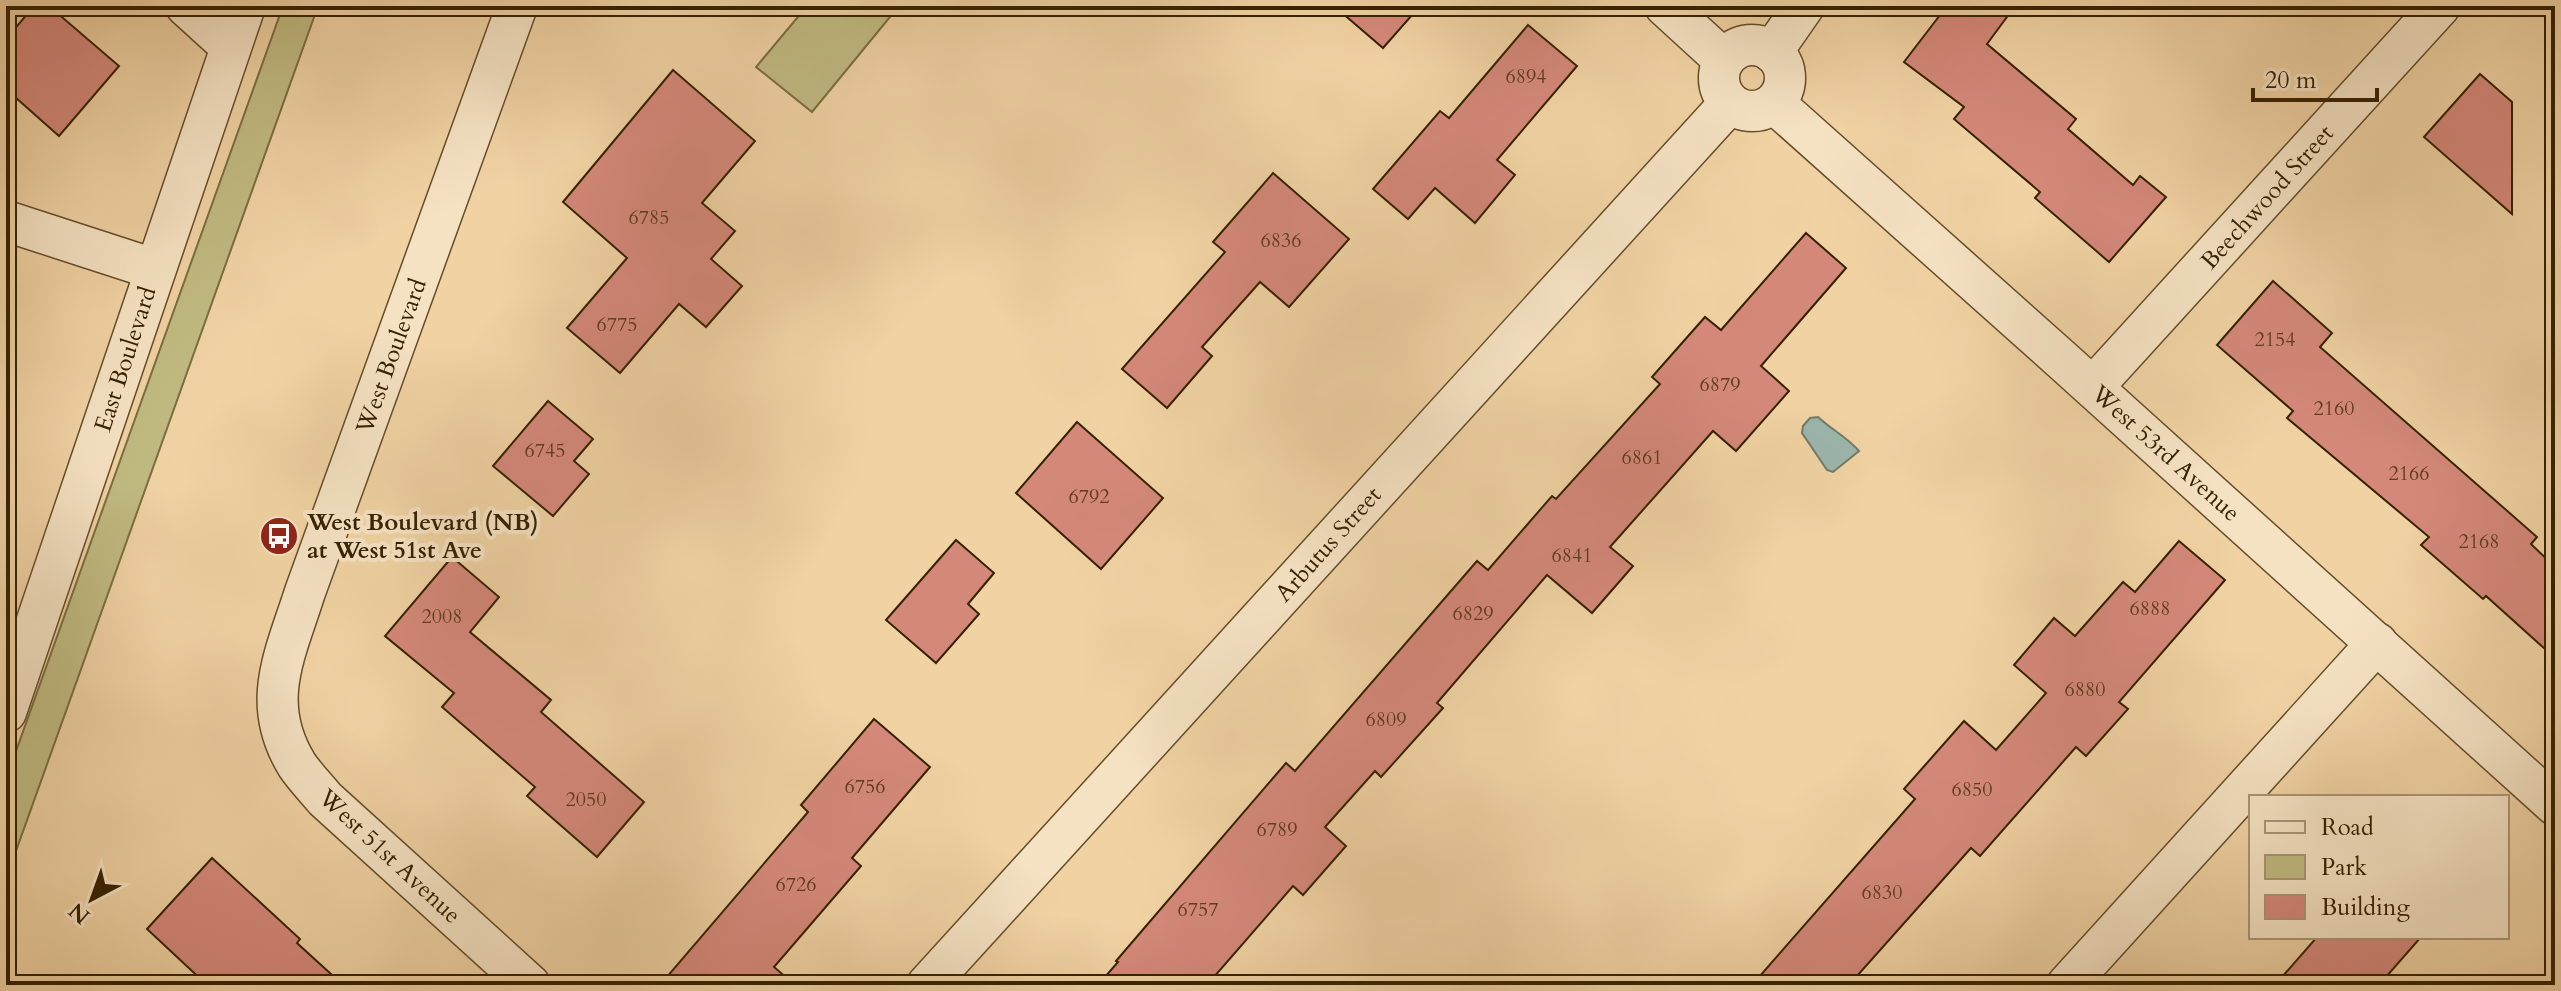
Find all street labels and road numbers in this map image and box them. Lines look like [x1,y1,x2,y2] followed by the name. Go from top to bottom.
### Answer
[2193,117,2342,277] street label: Beechwood Street
[348,274,435,439] street label: West Boulevard
[86,282,165,436] street label: East Boulevard
[2083,377,2247,529] street label: West 53rd Avenue
[1268,479,1389,609] street label: Arbutus Street
[310,781,468,931] street label: West 51st Avenue

